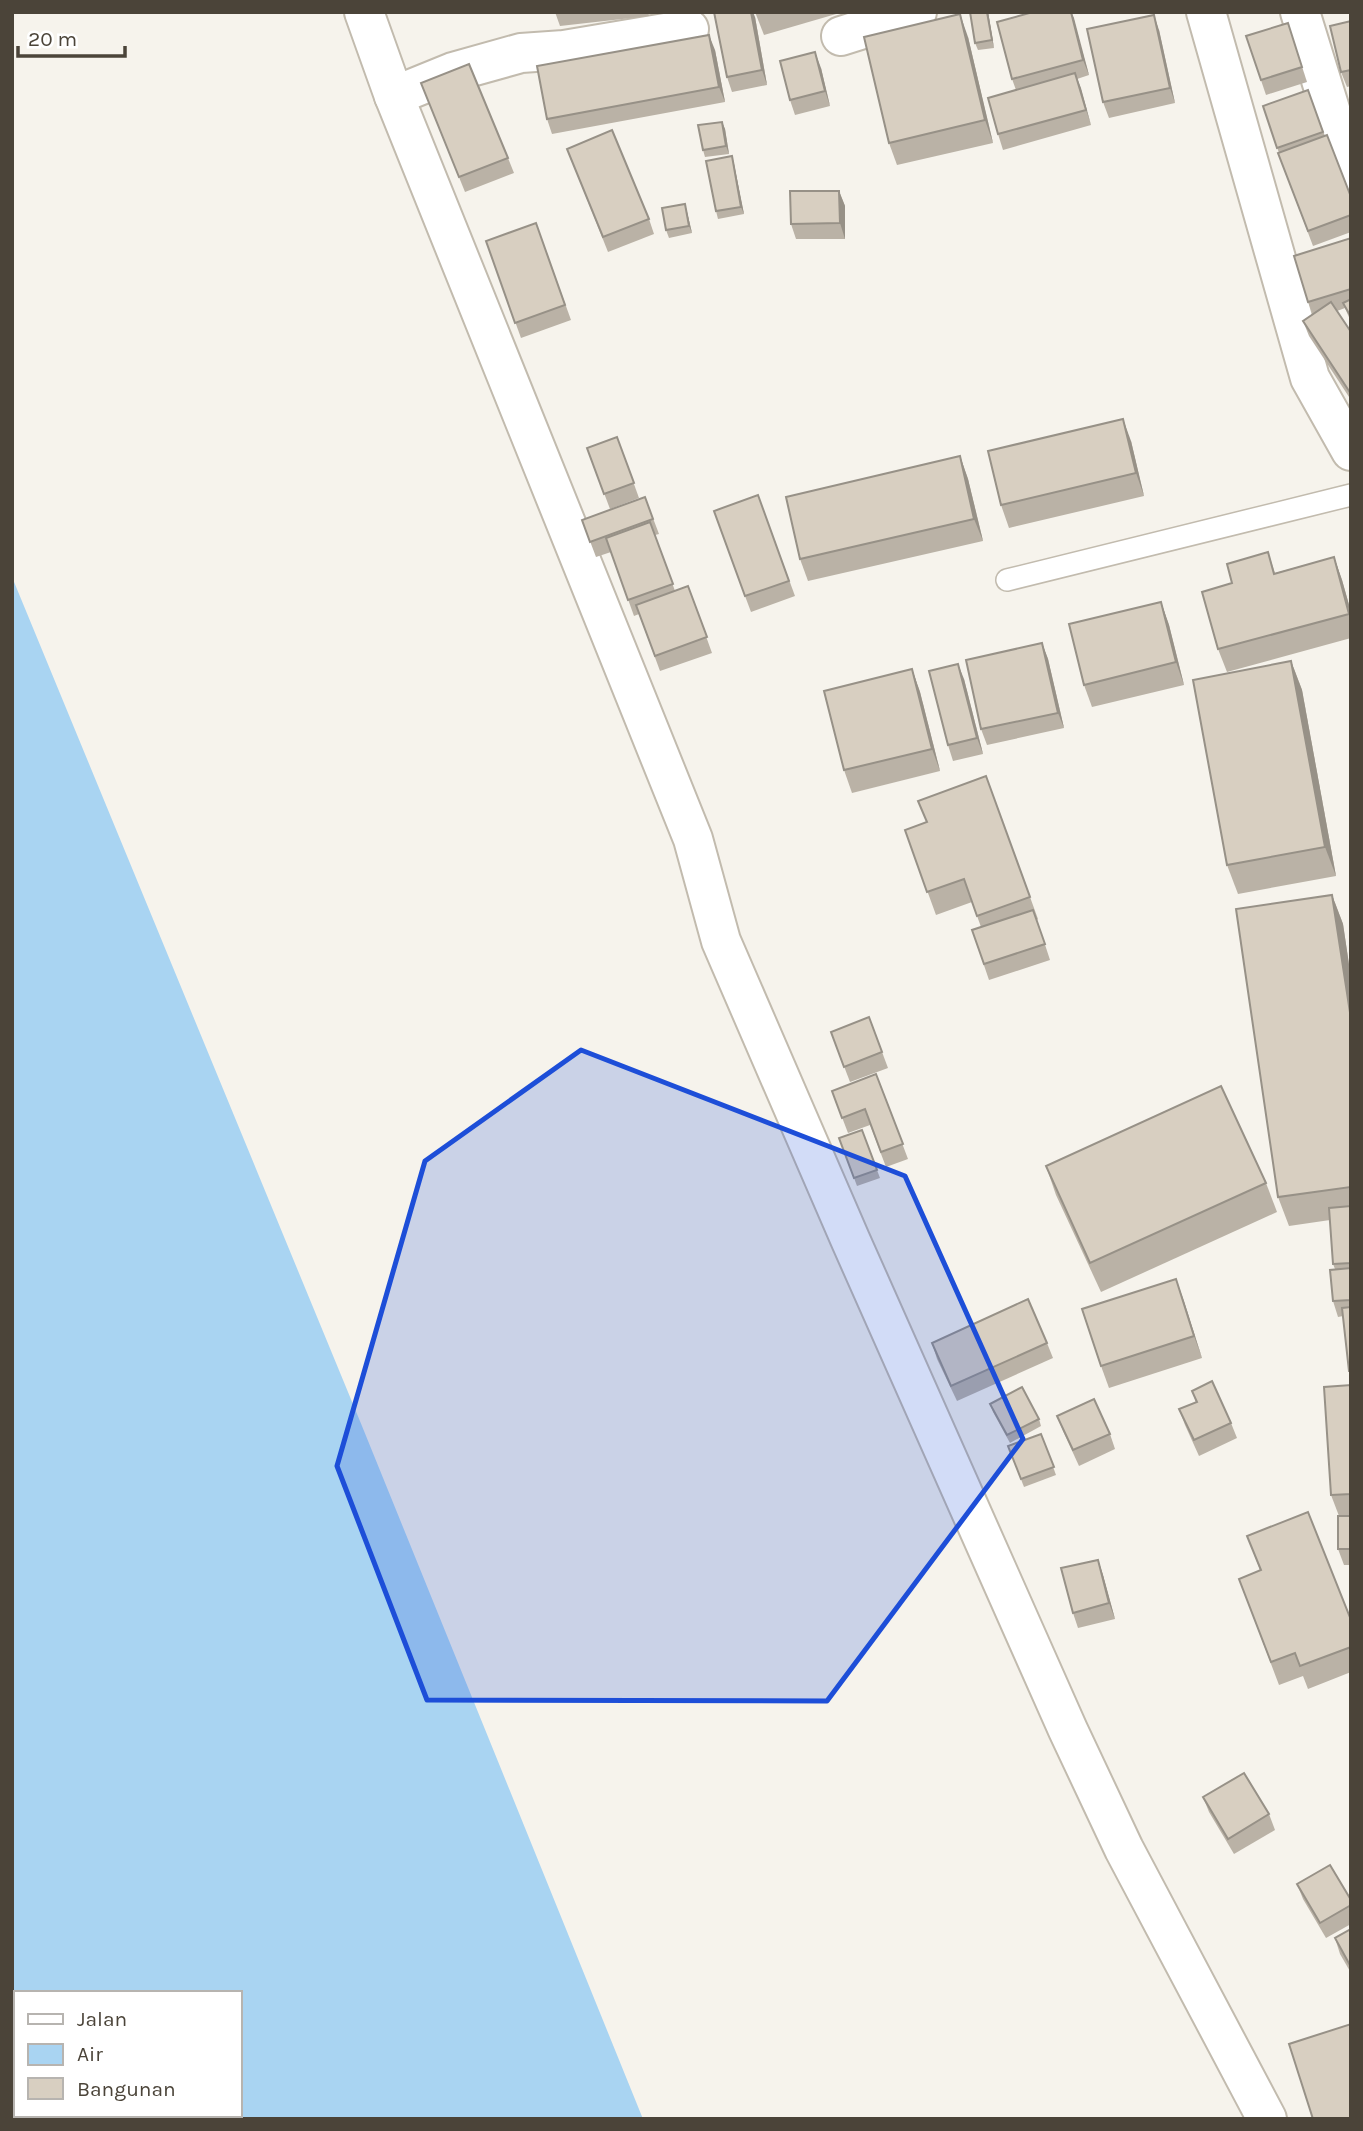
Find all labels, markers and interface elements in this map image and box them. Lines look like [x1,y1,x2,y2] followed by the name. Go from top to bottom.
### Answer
[18,14,124,58] scale bar
[28,27,77,51] text: 20 m
[14,1991,242,2117] legend
[77,2007,127,2031] text: Jalan
[77,2042,103,2066] text: Air
[77,2077,176,2101] text: Bangunan

